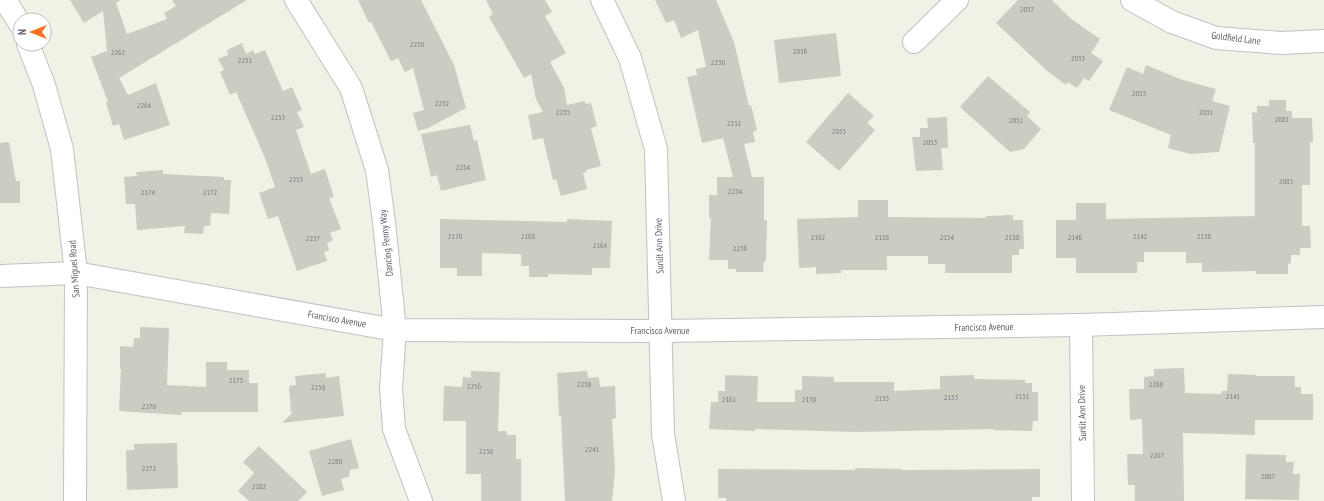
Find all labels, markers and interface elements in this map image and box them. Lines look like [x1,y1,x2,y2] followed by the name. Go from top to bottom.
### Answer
[1020,4,1035,14] house number: 2037
[12,12,52,52] north arrow
[15,29,29,35] text: N
[1211,29,1261,47] street label: Goldfield Lane
[410,39,425,49] house number: 2250
[793,46,808,56] house number: 2056
[111,47,126,57] house number: 2262
[1071,53,1085,63] house number: 2035
[238,55,253,65] house number: 2251
[711,57,726,67] house number: 2230
[1132,88,1147,98] house number: 2033
[435,98,450,108] house number: 2252
[137,100,152,110] house number: 2264
[556,107,570,117] house number: 2235
[1199,107,1214,117] house number: 2031
[271,112,286,122] house number: 2253
[1275,114,1290,124] house number: 2081
[1009,115,1024,125] house number: 2051
[727,118,742,128] house number: 2232
[832,126,846,136] house number: 2055
[923,137,938,147] house number: 2053
[456,162,471,172] house number: 2254
[289,174,303,184] house number: 2255
[1279,176,1294,186] house number: 2083
[728,186,743,196] house number: 2234
[141,187,156,197] house number: 2174
[203,187,218,197] house number: 2172
[376,209,396,277] street label: Dancing Penny Way
[652,218,666,274] street label: Sunlit Ann Drive
[448,231,463,241] house number: 2170
[521,231,536,241] house number: 2168
[1133,231,1148,241] house number: 2142
[1197,231,1212,241] house number: 2138
[811,232,826,242] house number: 2162
[875,232,890,242] house number: 2158
[940,232,955,242] house number: 2154
[1005,232,1020,242] house number: 2150
[1068,232,1083,242] house number: 2146
[306,233,321,243] house number: 2257
[66,240,82,298] street label: San Miguel Road
[593,240,608,250] house number: 2164
[733,243,748,253] house number: 2236
[307,307,367,331] street label: Francisco Avenue
[954,320,1014,334] street label: Francisco Avenue
[630,324,690,337] street label: Francisco Avenue
[229,375,243,385] house number: 2175
[577,379,592,389] house number: 2239
[1149,379,1164,389] house number: 2269
[467,381,482,391] house number: 2256
[311,382,326,392] house number: 2259
[1075,385,1089,441] street label: Sunlit Ann Drive
[1015,391,1030,401] house number: 2151
[1226,391,1241,401] house number: 2141
[944,392,959,402] house number: 2153
[875,393,889,403] house number: 2155
[722,394,737,404] house number: 2161
[802,394,817,404] house number: 2159
[142,401,157,411] house number: 2270
[585,444,600,454] house number: 2241
[479,446,494,456] house number: 2258
[1150,450,1165,460] house number: 2267
[328,456,343,466] house number: 2280
[142,463,157,473] house number: 2272
[1261,471,1276,481] house number: 2087
[252,481,267,491] house number: 2282

